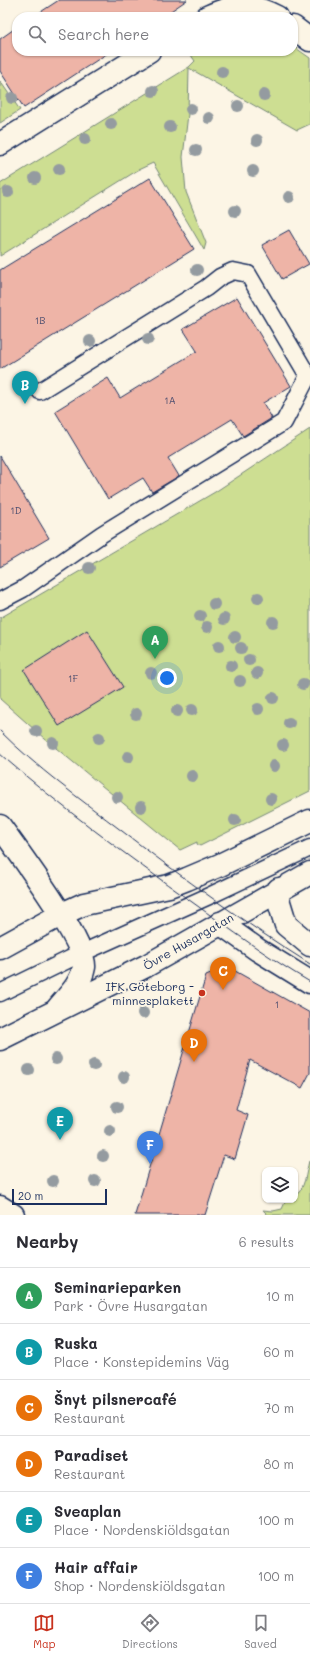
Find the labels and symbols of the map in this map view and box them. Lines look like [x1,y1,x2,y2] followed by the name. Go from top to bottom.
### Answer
[35,313,45,327] house number: 1B
[12,371,38,404] pin: B
[164,393,176,407] house number: 1A
[10,503,22,517] house number: 1D
[142,626,168,659] pin: A
[157,668,177,688] your location
[68,671,78,685] house number: 1F
[140,909,236,973] street label: Övre Husargatan
[210,957,236,990] pin: C
[106,978,194,1008] place label: IFK Göteborg - minnesplakett
[197,988,207,998] marker: IFK Göteborg - minnesplakett
[275,997,279,1011] house number: 1
[181,1029,207,1062] pin: D
[47,1107,73,1140] pin: E
[137,1131,163,1164] pin: F
[12,1187,107,1206] scale bar

